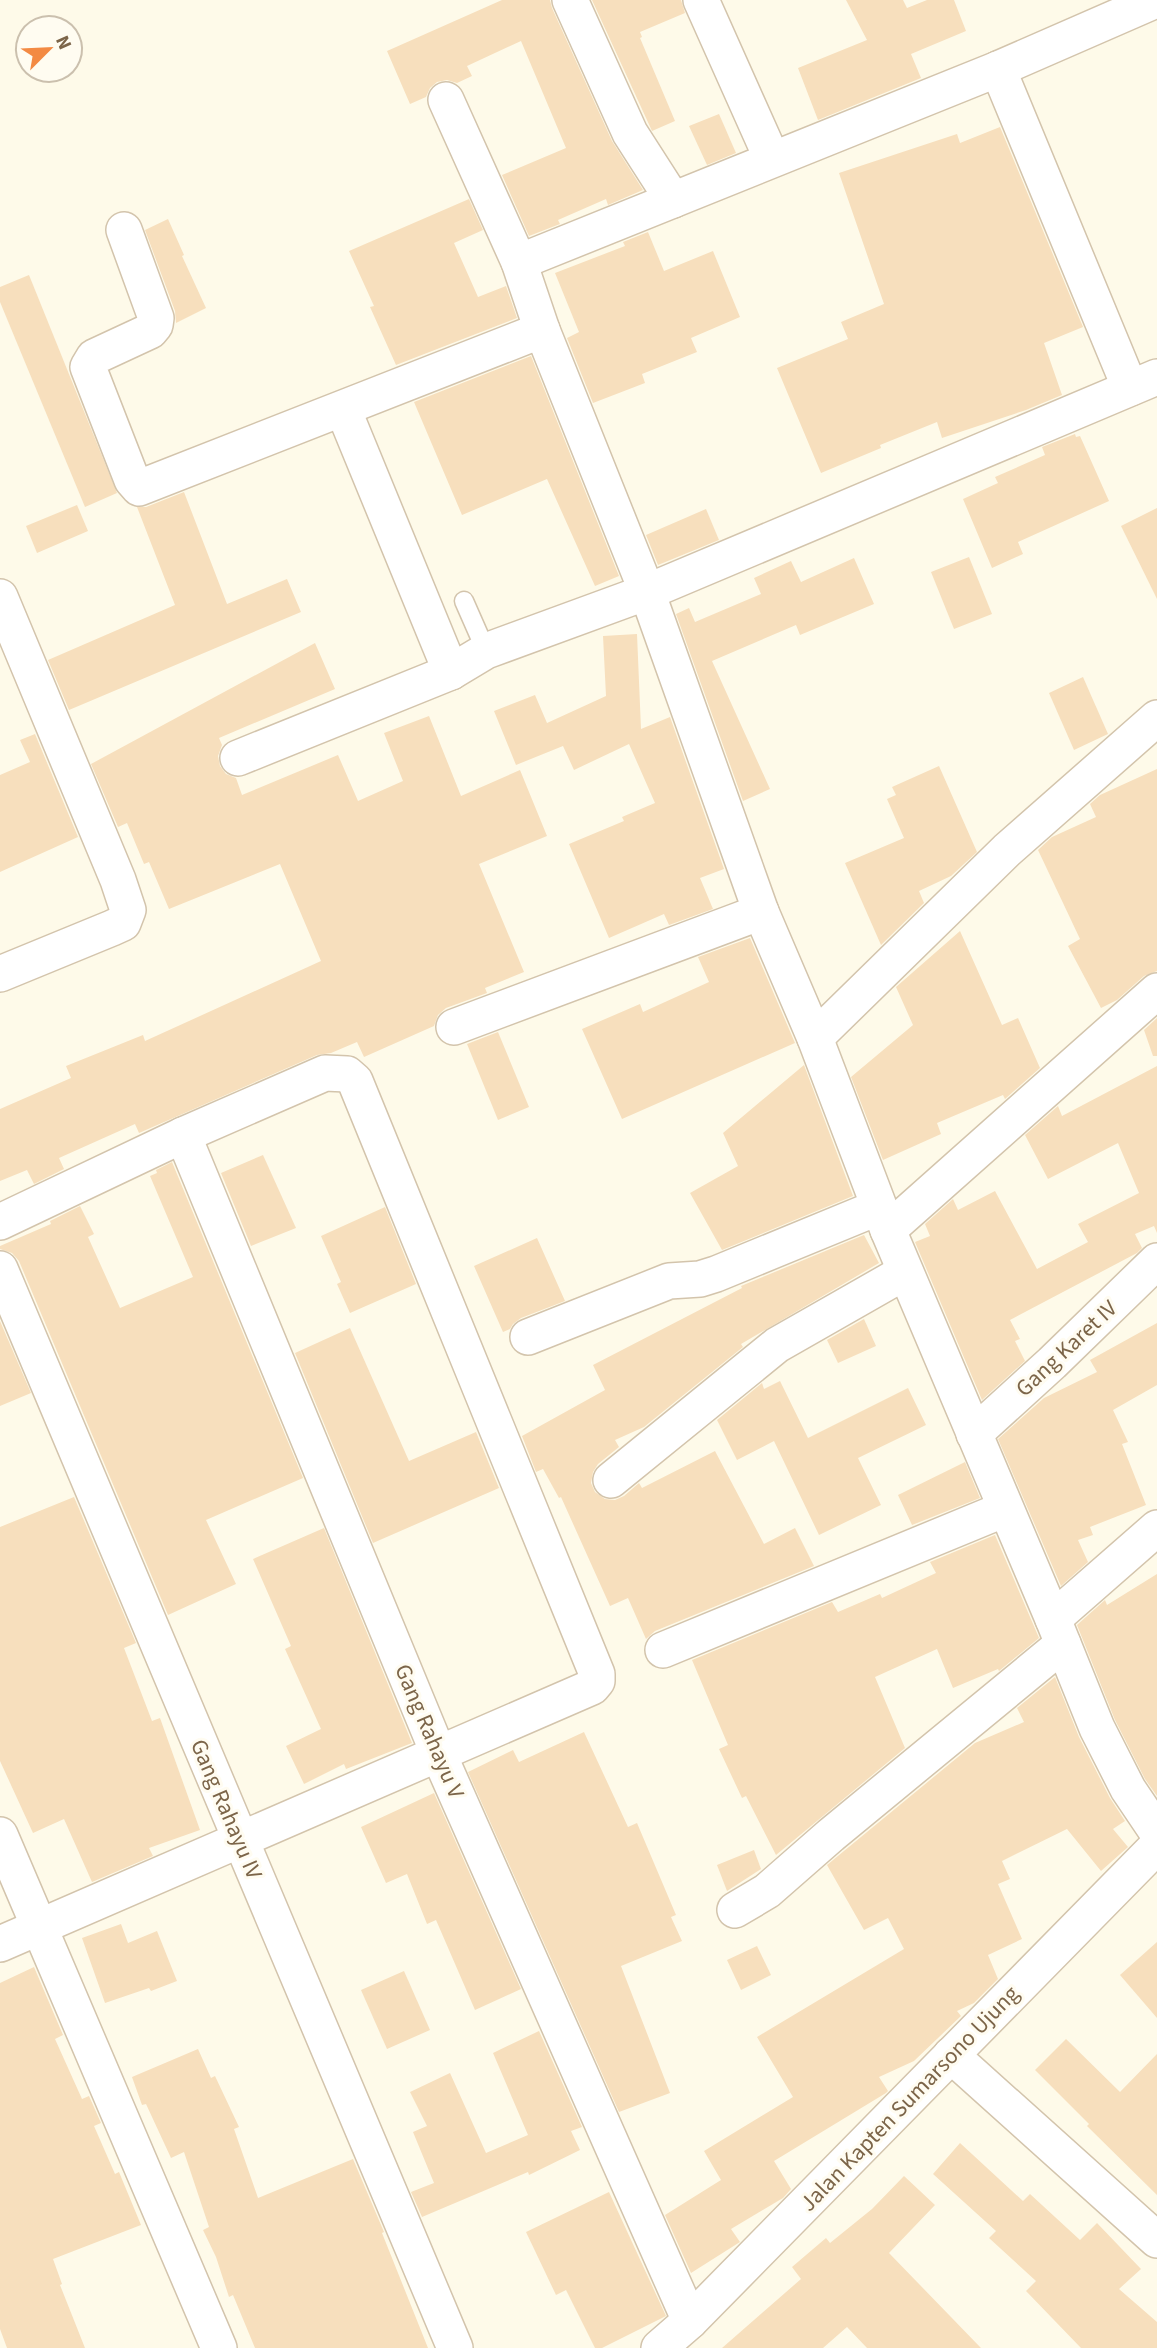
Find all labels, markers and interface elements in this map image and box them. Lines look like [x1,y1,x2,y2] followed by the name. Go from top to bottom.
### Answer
[14,14,84,84] north arrow
[48,31,78,54] text: N
[1008,1292,1125,1404] street label: Gang Karet IV
[386,1659,473,1804] street label: Gang Rahayu V
[182,1734,271,1884] street label: Gang Rahayu IV
[792,1978,1027,2219] street label: Jalan Kapten Sumarsono Ujung

